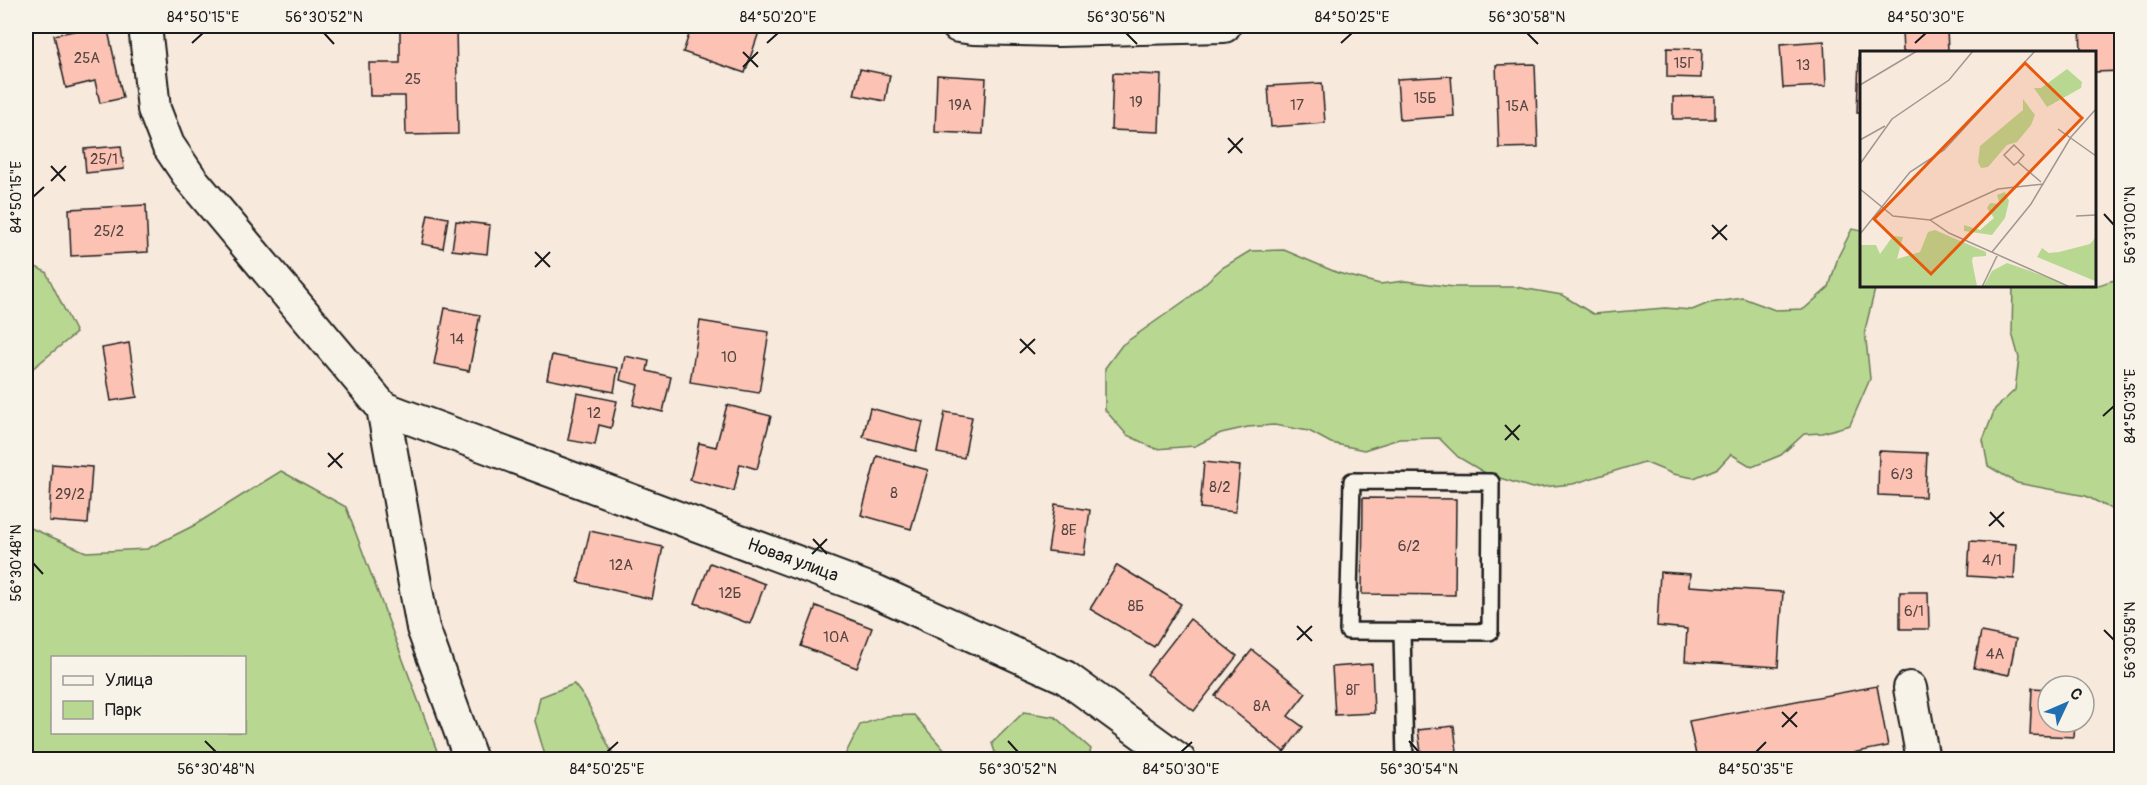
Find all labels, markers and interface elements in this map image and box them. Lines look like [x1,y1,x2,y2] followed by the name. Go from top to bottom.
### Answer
[167,8,239,27] text: 84°50'15"E
[285,8,363,27] text: 56°30'52"N
[740,8,817,27] text: 84°50'20"E
[1087,8,1165,27] text: 56°30'56"N
[1315,8,1389,27] text: 84°50'25"E
[1489,8,1565,27] text: 56°30'58"N
[1888,8,1965,27] text: 84°50'30"E
[74,49,100,68] house number: 25А
[1860,51,2096,286] inset map
[1673,54,1695,73] house number: 15Г
[1796,56,1810,75] house number: 13
[405,70,421,89] house number: 25
[1414,89,1437,108] house number: 15Б
[1129,93,1143,112] house number: 19
[948,96,972,115] house number: 19А
[1290,96,1304,115] house number: 17
[1505,97,1529,116] house number: 15А
[90,150,118,169] house number: 25/1
[7,161,26,233] text: 84°50'15"E
[2121,186,2140,264] text: 56°31'00"N
[94,222,124,241] house number: 25/2
[450,330,465,349] house number: 14
[721,348,737,367] house number: 10
[2121,369,2140,443] text: 84°50'35"E
[587,404,601,423] house number: 12
[1891,465,1913,484] house number: 6/3
[1209,478,1231,497] house number: 8/2
[890,484,898,503] house number: 8
[55,485,85,504] house number: 29/2
[1061,521,1077,540] house number: 8Е
[7,524,26,602] text: 56°30'48"N
[744,533,842,587] street label: Новая улица
[1398,537,1420,556] house number: 6/2
[1982,551,2002,570] house number: 4/1
[609,556,633,575] house number: 12А
[718,584,742,603] house number: 12Б
[1128,597,1144,616] house number: 8Б
[1904,602,1924,621] house number: 6/1
[2121,602,2140,678] text: 56°30'58"N
[823,628,849,647] house number: 10А
[1986,645,2004,664] house number: 4А
[51,656,246,734] legend
[105,669,153,692] text: Улица
[2036,674,2096,734] north arrow
[1346,681,1360,700] house number: 8Г
[2065,684,2087,705] text: С
[1253,697,1271,716] house number: 8А
[105,699,142,722] text: Парк
[177,760,255,779] text: 56°30'48"N
[570,760,644,779] text: 84°50'25"E
[979,760,1057,779] text: 56°30'52"N
[1143,760,1220,779] text: 84°50'30"E
[1380,760,1458,779] text: 56°30'54"N
[1719,760,1793,779] text: 84°50'35"E

